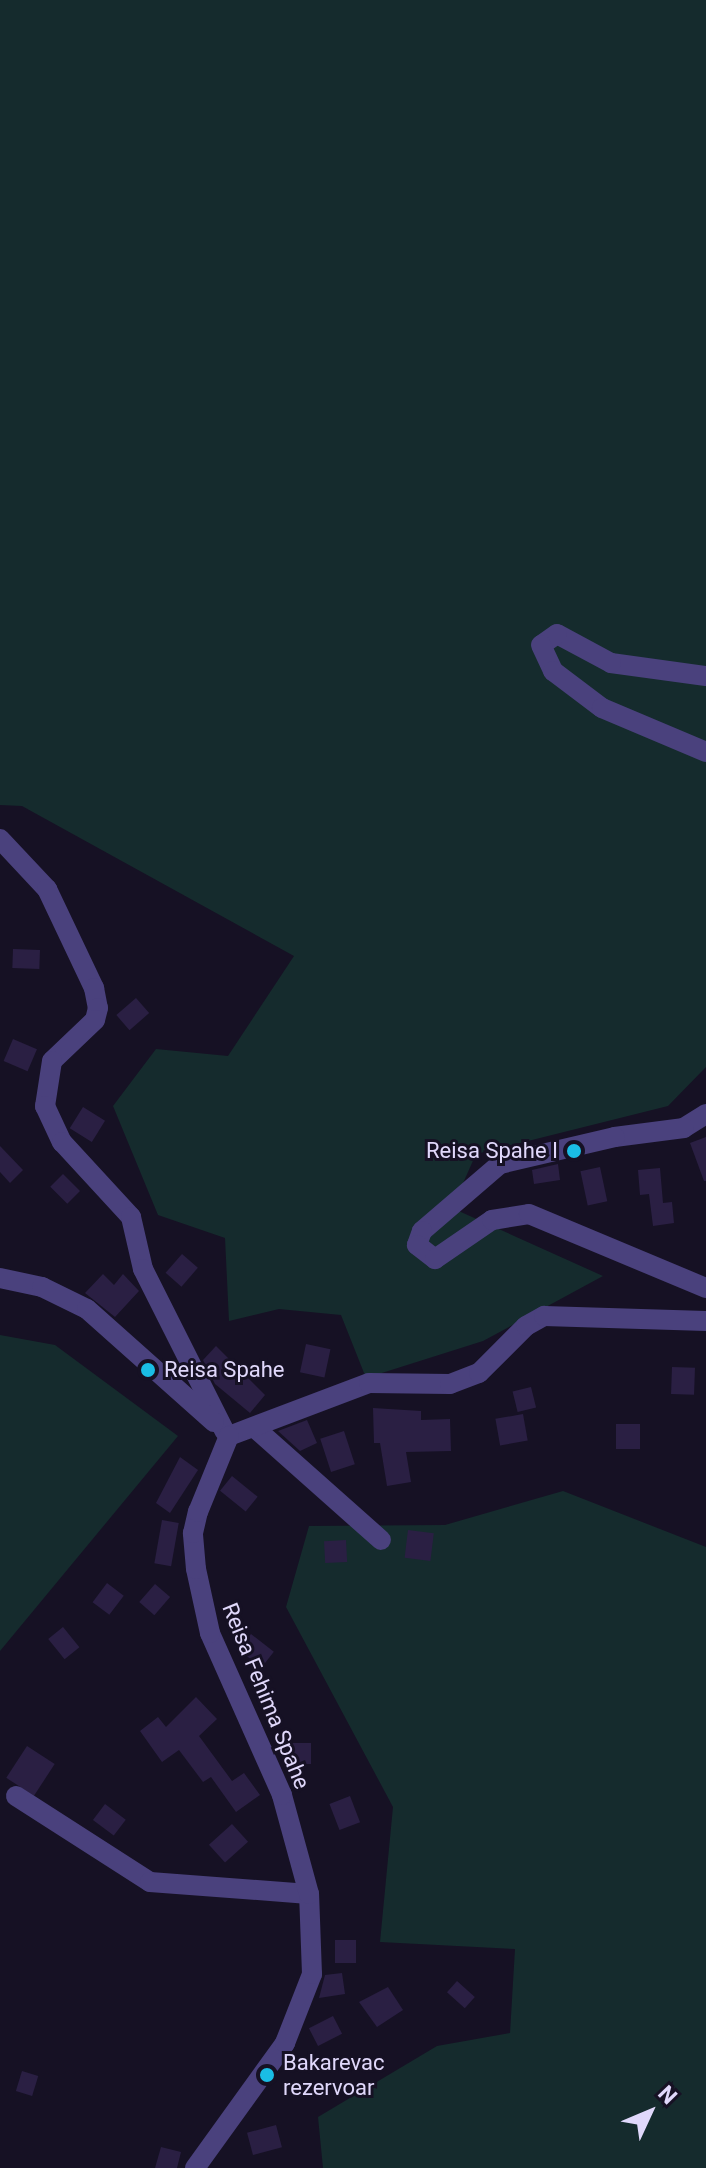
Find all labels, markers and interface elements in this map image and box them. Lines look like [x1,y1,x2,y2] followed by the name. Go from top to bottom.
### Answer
[426,1138,558,1164] place label: Reisa Spahe I
[565,1142,583,1160] marker: Reisa Spahe I
[164,1357,285,1383] place label: Reisa Spahe
[139,1361,157,1379] marker: Reisa Spahe
[217,1599,315,1793] street label: Reisa Fehima Spahe
[283,2049,385,2100] place label: Bakarevac rezervoar
[258,2066,276,2084] marker: Bakarevac rezervoar
[610,2072,690,2152] north arrow
[653,2081,682,2109] text: N

